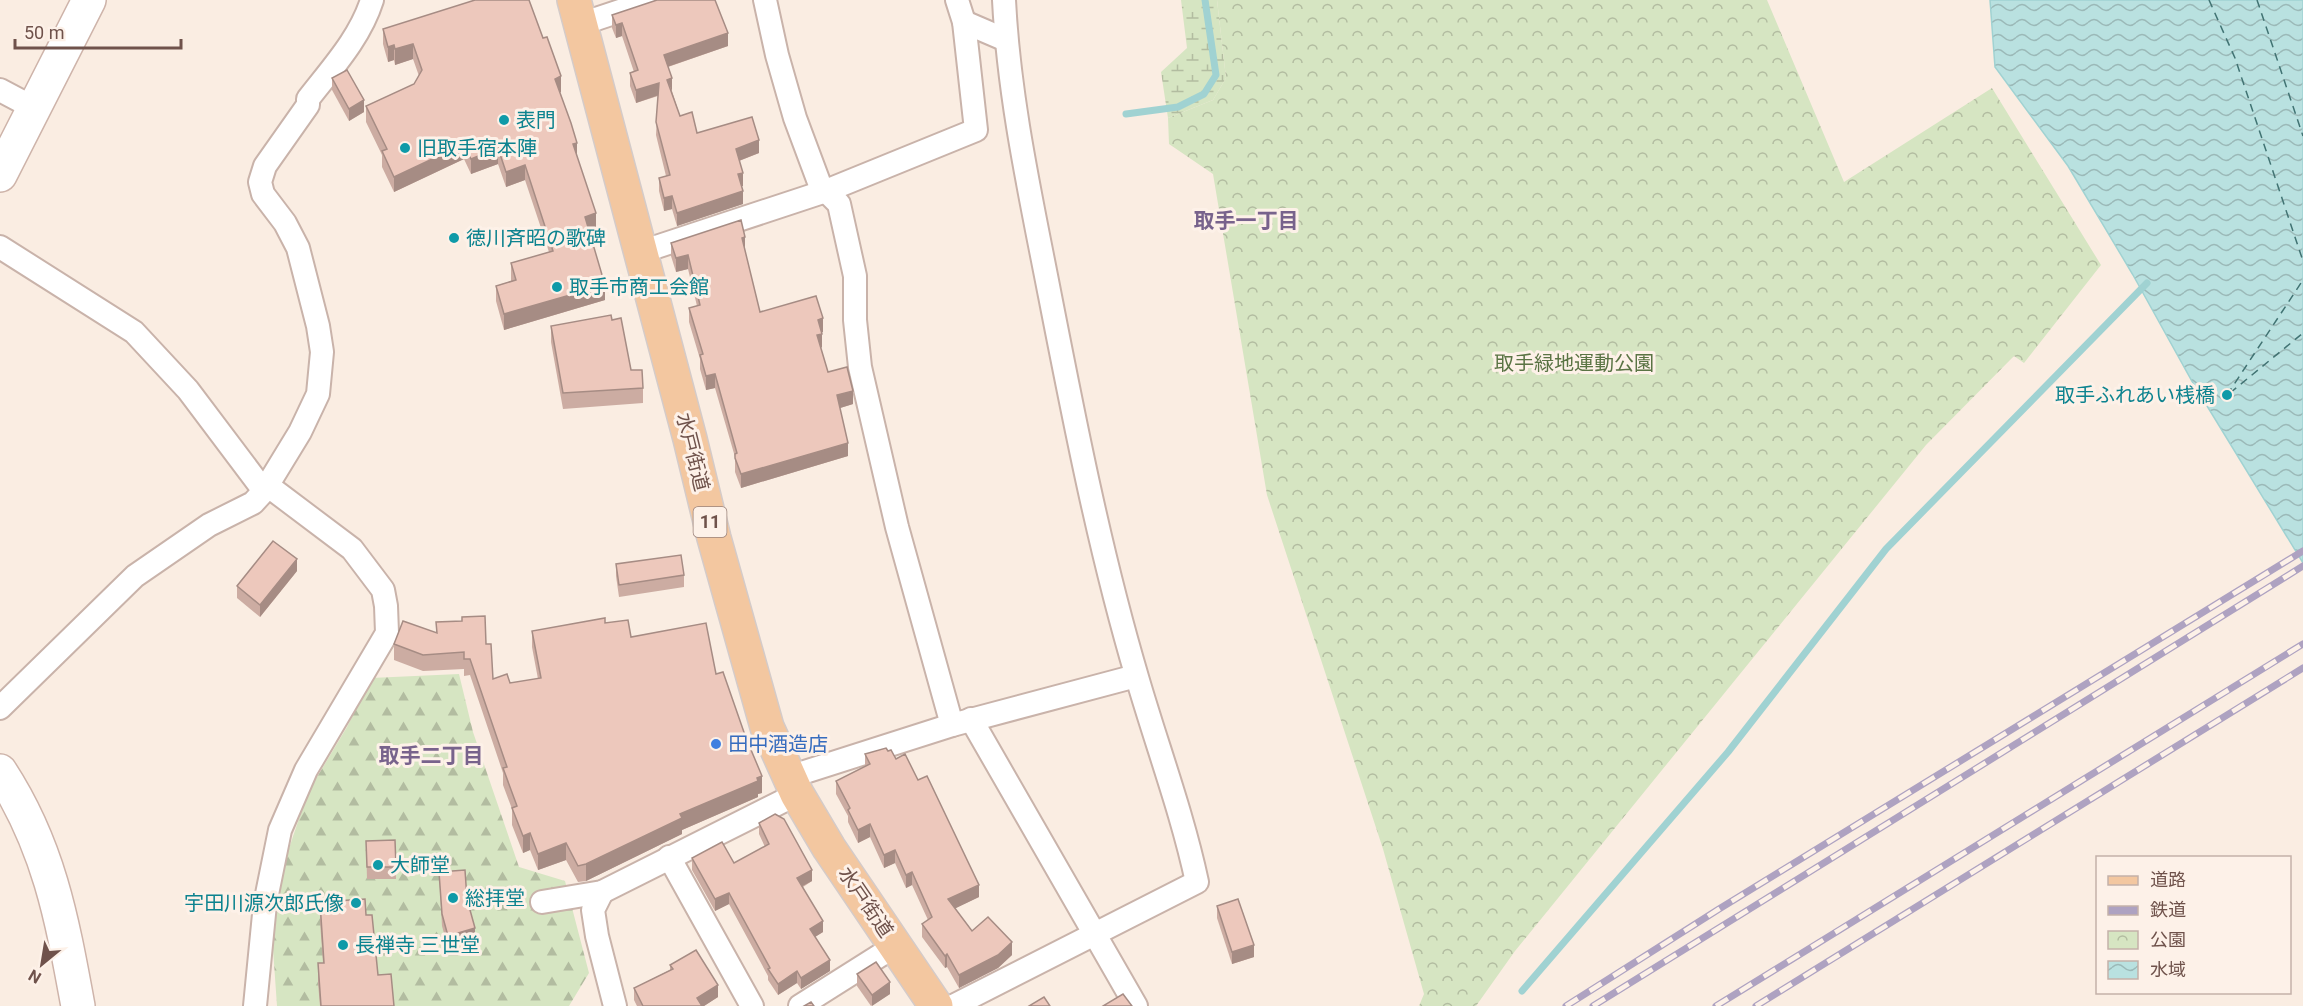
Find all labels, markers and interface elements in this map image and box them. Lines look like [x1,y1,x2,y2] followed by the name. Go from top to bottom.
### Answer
[15,12,182,50] scale bar
[24,22,64,43] text: 50 m
[516,108,556,132] place label: 表門
[497,113,511,127] marker: 表門
[417,136,537,160] place label: 旧取手宿本陣
[398,141,412,155] marker: 旧取手宿本陣
[1194,209,1299,233] district label: 取手一丁目
[466,226,606,250] place label: 徳川斉昭の歌碑
[447,231,461,245] marker: 徳川斉昭の歌碑
[569,275,709,299] place label: 取手市商工会館
[550,280,564,294] marker: 取手市商工会館
[1494,351,1654,375] park label: 取手緑地運動公園
[2055,383,2215,407] place label: 取手ふれあい桟橋
[2220,388,2234,402] marker: 取手ふれあい桟橋
[672,410,714,494] street label: 水戸街道
[694,507,726,537] road number: 11
[728,732,828,756] place label: 田中酒造店
[709,737,723,751] marker: 田中酒造店
[379,744,484,768] district label: 取手二丁目
[390,853,450,877] place label: 大師堂
[2096,856,2291,994] legend
[371,858,385,872] marker: 大師堂
[834,862,898,942] street label: 水戸街道
[2150,869,2186,890] text: 道路
[465,886,525,910] place label: 総拝堂
[184,891,344,915] place label: 宇田川源次郎氏像
[446,891,460,905] marker: 総拝堂
[349,896,363,910] marker: 宇田川源次郎氏像
[2150,899,2186,920] text: 鉄道
[2150,929,2186,950] text: 公園
[355,933,480,957] place label: 長禅寺 三世堂
[12,934,72,994] north arrow
[336,938,350,952] marker: 長禅寺 三世堂
[2150,959,2186,980] text: 水域
[25,966,44,988] text: N

